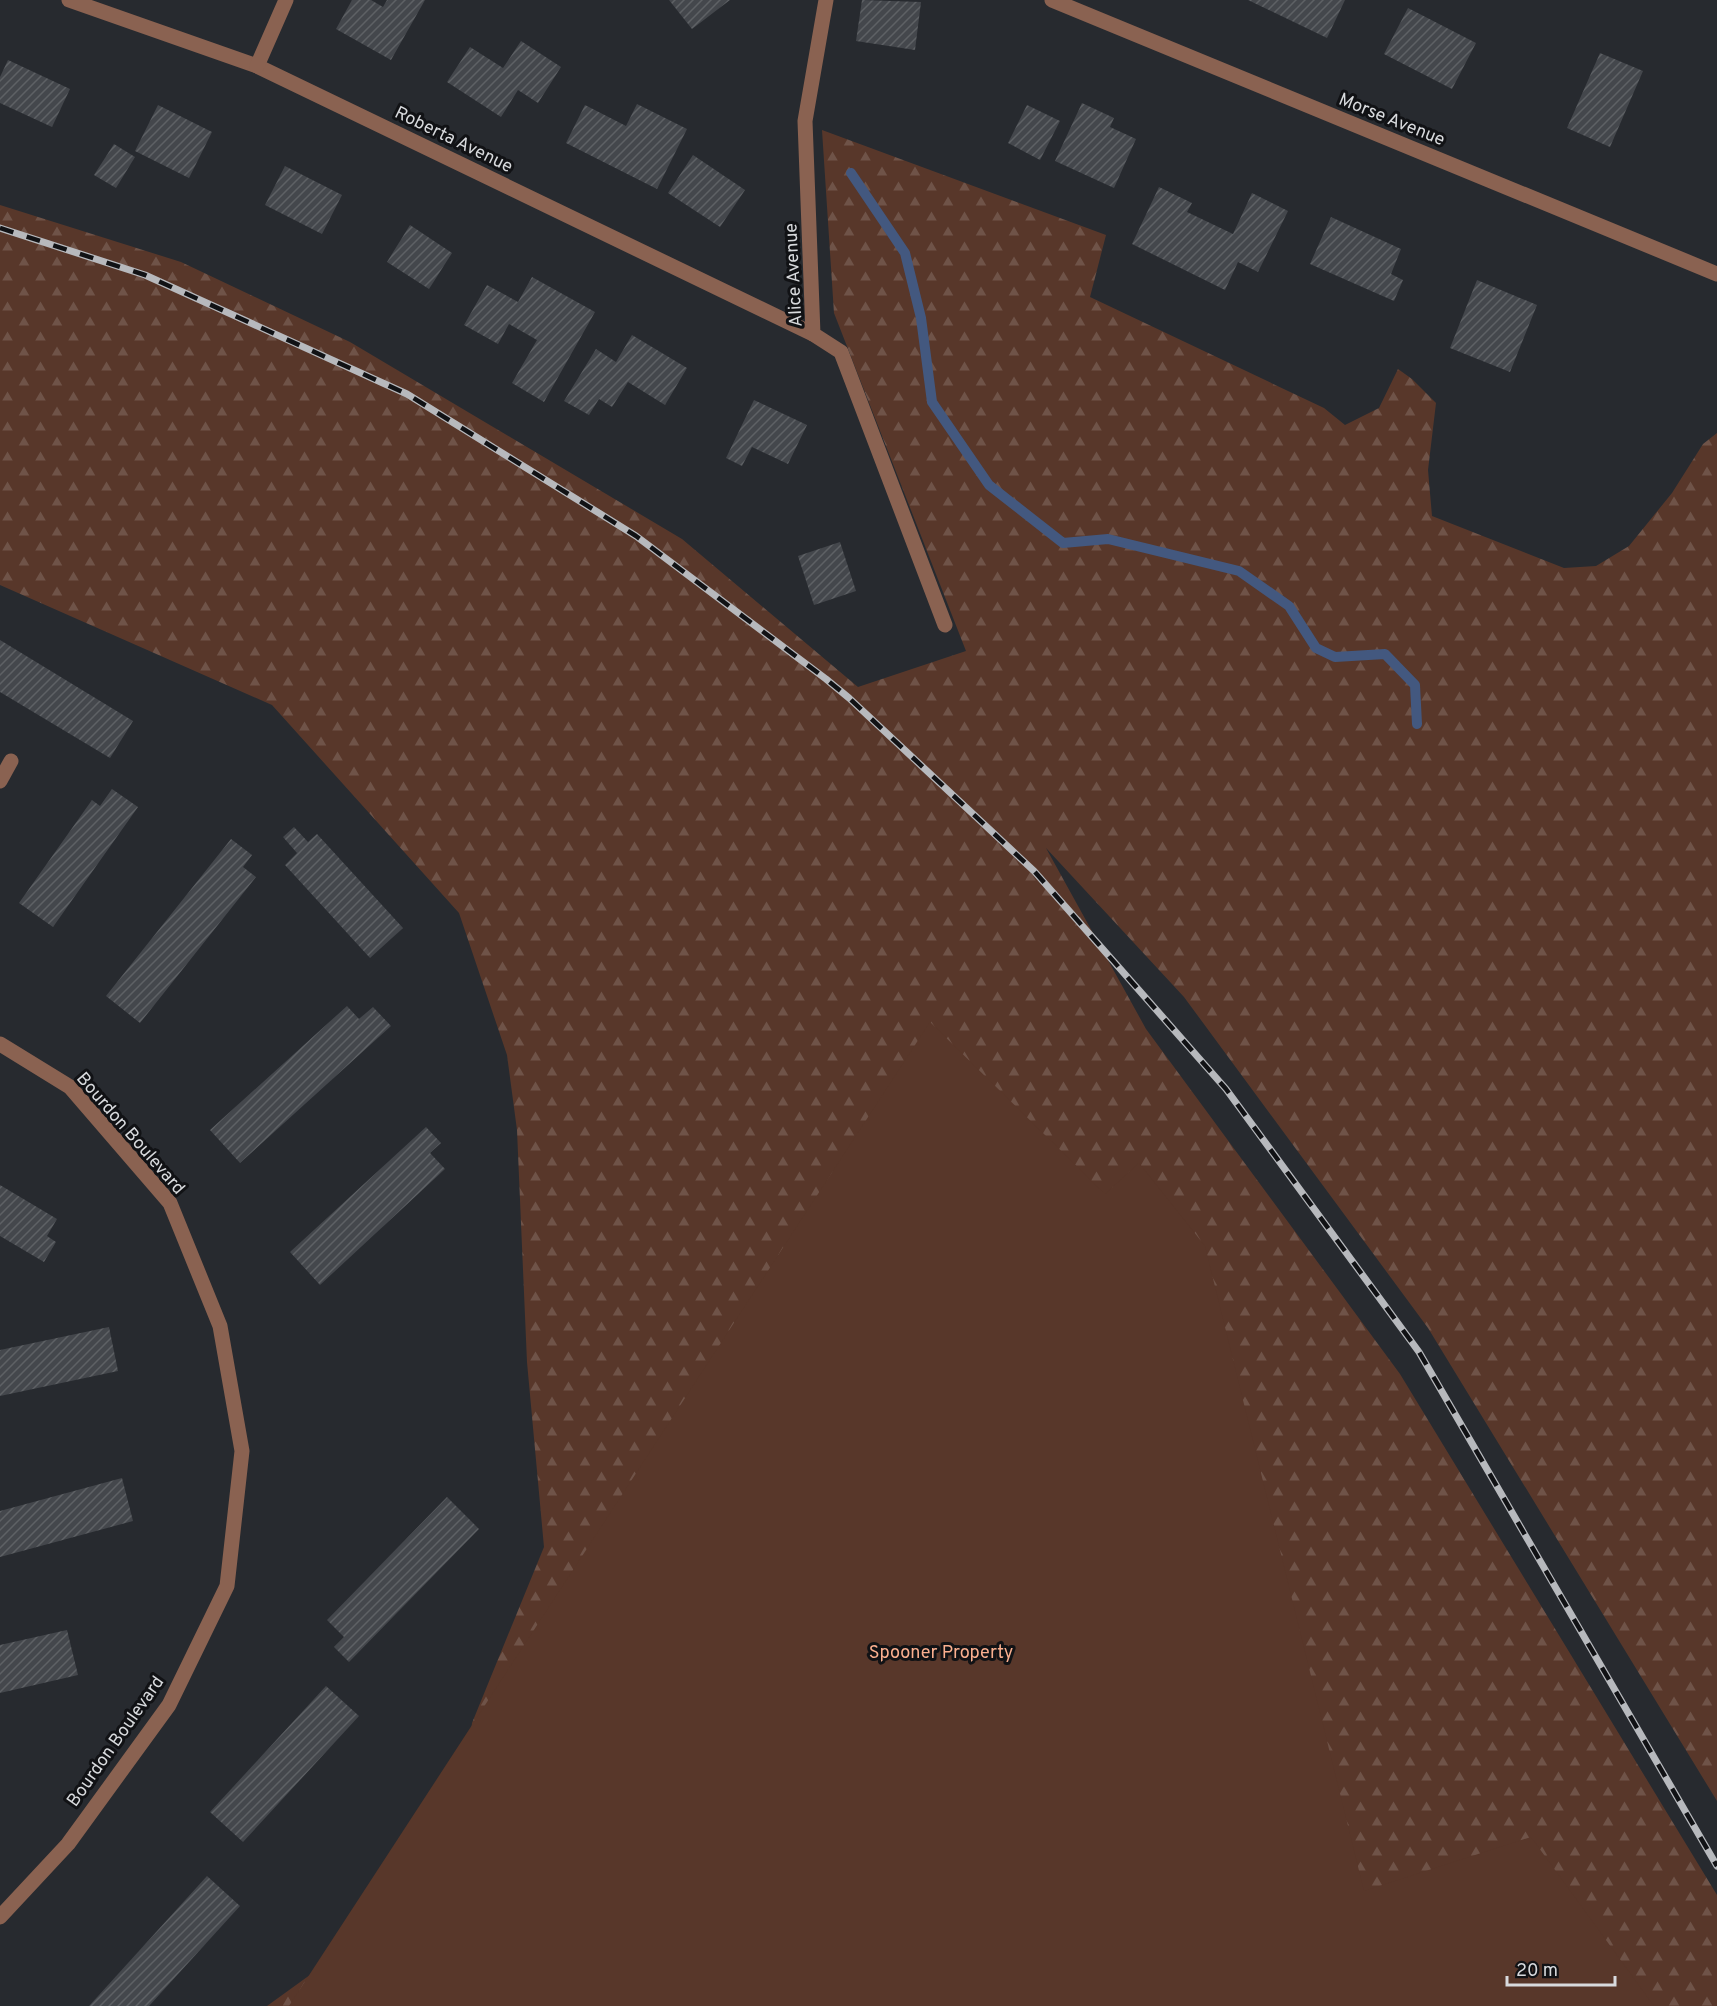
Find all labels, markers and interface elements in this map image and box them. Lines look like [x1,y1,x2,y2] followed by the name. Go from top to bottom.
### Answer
[1335,89,1448,152] street label: Morse Avenue
[390,102,516,179] street label: Roberta Avenue
[780,222,809,327] street label: Alice Avenue
[70,1068,189,1200] street label: Bourdon Boulevard
[869,1642,1013,1665] park label: Spooner Property
[62,1672,170,1812] street label: Bourdon Boulevard
[1507,1949,1615,1987] scale bar
[1516,1960,1558,1983] text: 20 m

